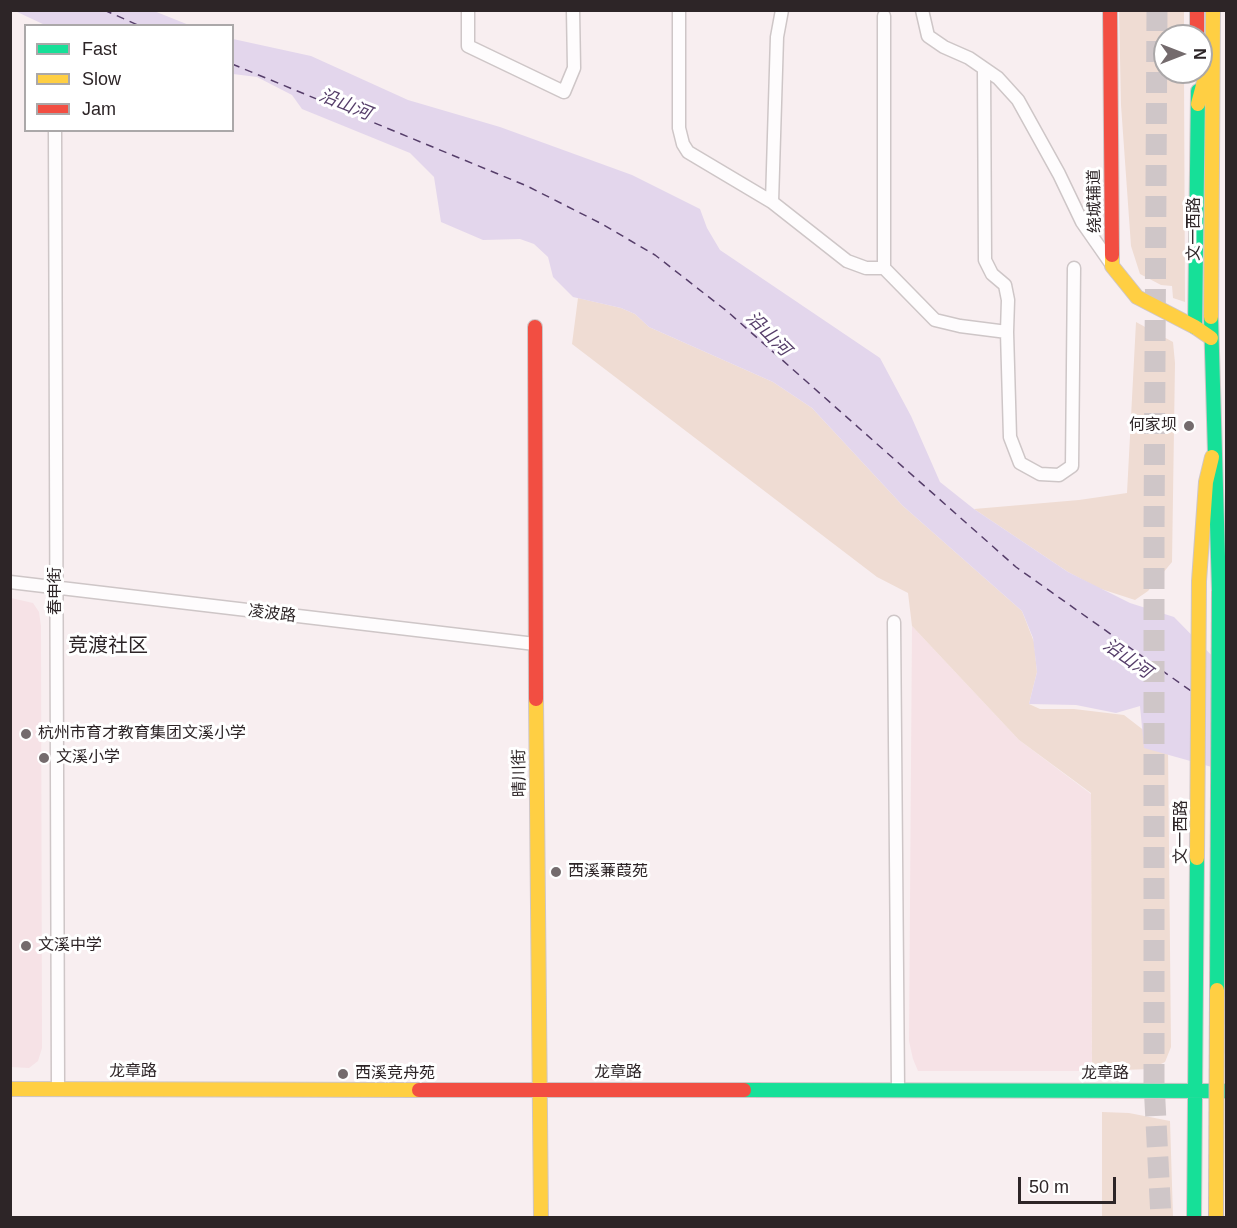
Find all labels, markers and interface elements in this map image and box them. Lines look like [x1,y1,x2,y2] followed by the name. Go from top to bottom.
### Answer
[24,24,234,132] legend
[1153,24,1213,84] north arrow
[82,39,117,59] text: Fast
[1191,48,1208,60] text: N
[82,69,121,89] text: Slow
[316,85,374,125] water label: 沿山河
[82,99,116,119] text: Jam
[1085,169,1105,233] street label: 绕城辅道
[1185,197,1205,261] street label: 文一西路
[741,307,795,361] water label: 沿山河
[1129,416,1177,436] place label: 何家坝
[1182,419,1196,433] marker: 何家坝
[46,567,66,615] street label: 春申街
[247,602,297,626] street label: 凌波路
[68,634,148,658] district label: 竞渡社区
[1099,635,1155,683] water label: 沿山河
[38,724,246,744] place label: 杭州市育才教育集团文溪小学
[19,727,33,741] marker: 杭州市育才教育集团文溪小学
[56,748,120,768] place label: 文溪小学
[510,749,530,797] street label: 晴川街
[37,751,51,765] marker: 文溪小学
[1172,800,1192,864] street label: 文一西路
[568,862,648,882] place label: 西溪蒹葭苑
[549,865,563,879] marker: 西溪蒹葭苑
[38,936,102,956] place label: 文溪中学
[19,939,33,953] marker: 文溪中学
[109,1062,157,1082] street label: 龙章路
[594,1063,642,1083] street label: 龙章路
[355,1064,435,1084] place label: 西溪竞舟苑
[1081,1064,1129,1084] street label: 龙章路
[336,1067,350,1081] marker: 西溪竞舟苑
[1021,1165,1118,1203] scale bar
[1029,1177,1069,1197] text: 50 m

